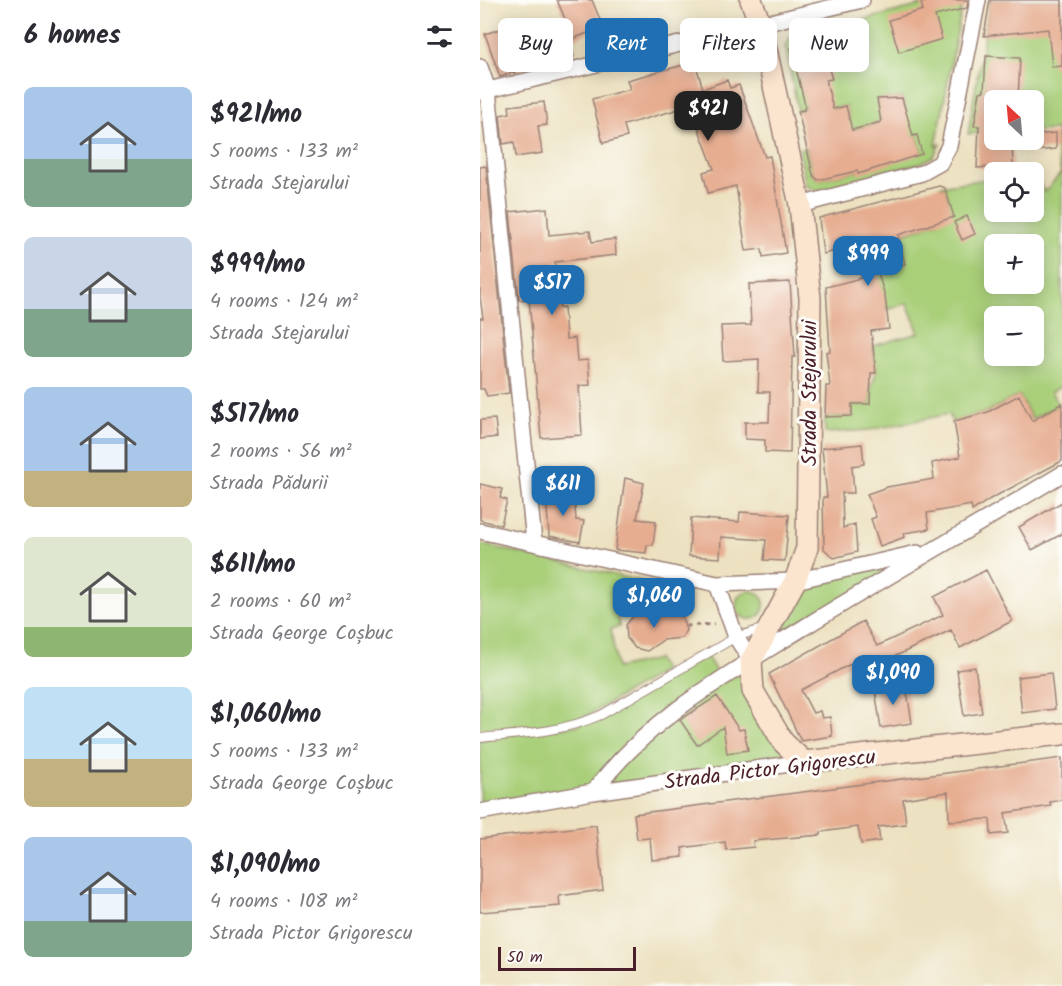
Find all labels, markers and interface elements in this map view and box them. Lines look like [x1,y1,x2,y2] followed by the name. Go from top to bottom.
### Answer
[24,15,121,57] text: 6 homes
[498,18,573,72] chip: Buy
[585,18,668,72] chip: Rent
[680,18,777,72] chip: Filters
[789,18,869,72] chip: New
[423,20,456,53] icon: filters
[984,90,1044,150] north arrow
[984,90,1044,366] map controls
[672,91,744,142] pin: $921
[210,94,302,136] text: $921/mo
[688,94,728,126] text: $921
[72,111,144,183] icon: home
[210,136,358,168] text: 5 rooms · 133 m²
[984,162,1044,222] button: locate
[210,168,349,200] text: Strada Stejarului
[984,234,1044,294] button: +
[832,236,904,287] pin: $999
[847,239,889,271] text: $999
[210,244,305,286] text: $999/mo
[72,261,144,333] icon: home
[516,265,588,316] pin: $517
[533,268,571,300] text: $517
[210,286,358,318] text: 4 rooms · 124 m²
[984,306,1044,366] button: −
[210,318,349,350] text: Strada Stejarului
[794,319,827,466] street label: Strada Stejarului
[210,394,299,436] text: $517/mo
[72,411,144,483] icon: home
[210,436,352,468] text: 2 rooms · 56 m²
[527,466,599,517] pin: $611
[210,468,328,500] text: Strada Pădurii
[546,469,580,501] text: $611
[210,544,296,586] text: $611/mo
[72,561,144,633] icon: home
[605,578,703,629] pin: $1,060
[627,581,681,613] text: $1,060
[210,586,351,618] text: 2 rooms · 60 m²
[210,618,394,650] text: Strada George Coșbuc
[844,655,942,706] pin: $1,090
[866,658,920,690] text: $1,090
[210,694,321,736] text: $1,060/mo
[72,711,144,783] icon: home
[210,736,358,768] text: 5 rooms · 133 m²
[663,741,878,800] street label: Strada Pictor Grigorescu
[210,768,394,800] text: Strada George Coșbuc
[210,844,320,886] text: $1,090/mo
[72,861,144,933] icon: home
[210,886,357,918] text: 4 rooms · 108 m²
[210,918,413,950] text: Strada Pictor Grigorescu
[498,944,636,972] scale bar
[507,945,543,970] text: 50 m

